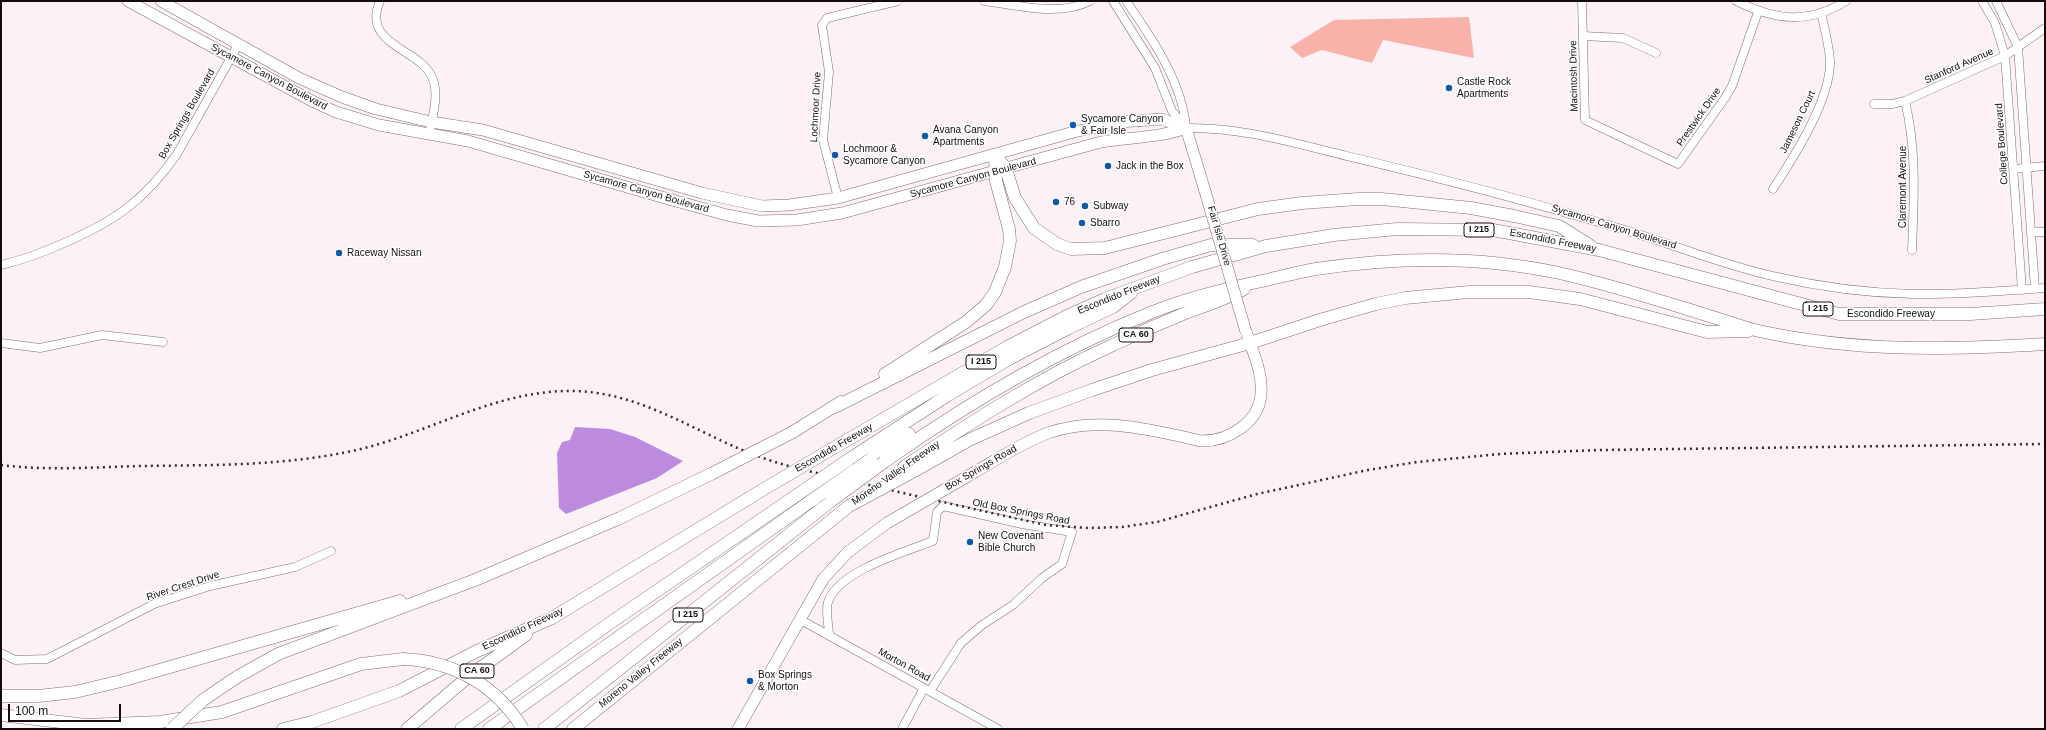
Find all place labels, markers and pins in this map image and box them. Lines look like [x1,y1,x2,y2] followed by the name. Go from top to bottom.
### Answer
[1457,76,1511,100] place label: Castle Rock Apartments
[1444,83,1454,93] marker: Castle Rock Apartments
[1081,113,1163,136] place label: Sycamore Canyon & Fair Isle
[1068,120,1078,130] marker: Sycamore Canyon & Fair Isle
[933,124,998,148] place label: Avana Canyon Apartments
[920,131,930,141] marker: Avana Canyon Apartments
[843,143,925,166] place label: Lochmoor & Sycamore Canyon
[830,150,840,160] marker: Lochmoor & Sycamore Canyon
[1116,160,1184,172] place label: Jack in the Box
[1103,161,1113,171] marker: Jack in the Box
[1064,196,1075,208] place label: 76
[1051,197,1061,207] marker: 76
[1093,200,1129,212] place label: Subway
[1080,201,1090,211] marker: Subway
[1090,217,1120,229] place label: Sbarro
[1077,218,1087,228] marker: Sbarro
[347,247,421,259] place label: Raceway Nissan
[334,248,344,258] marker: Raceway Nissan
[978,530,1044,554] place label: New Covenant Bible Church
[965,537,975,547] marker: New Covenant Bible Church
[758,669,812,692] place label: Box Springs & Morton
[745,676,755,686] marker: Box Springs & Morton

